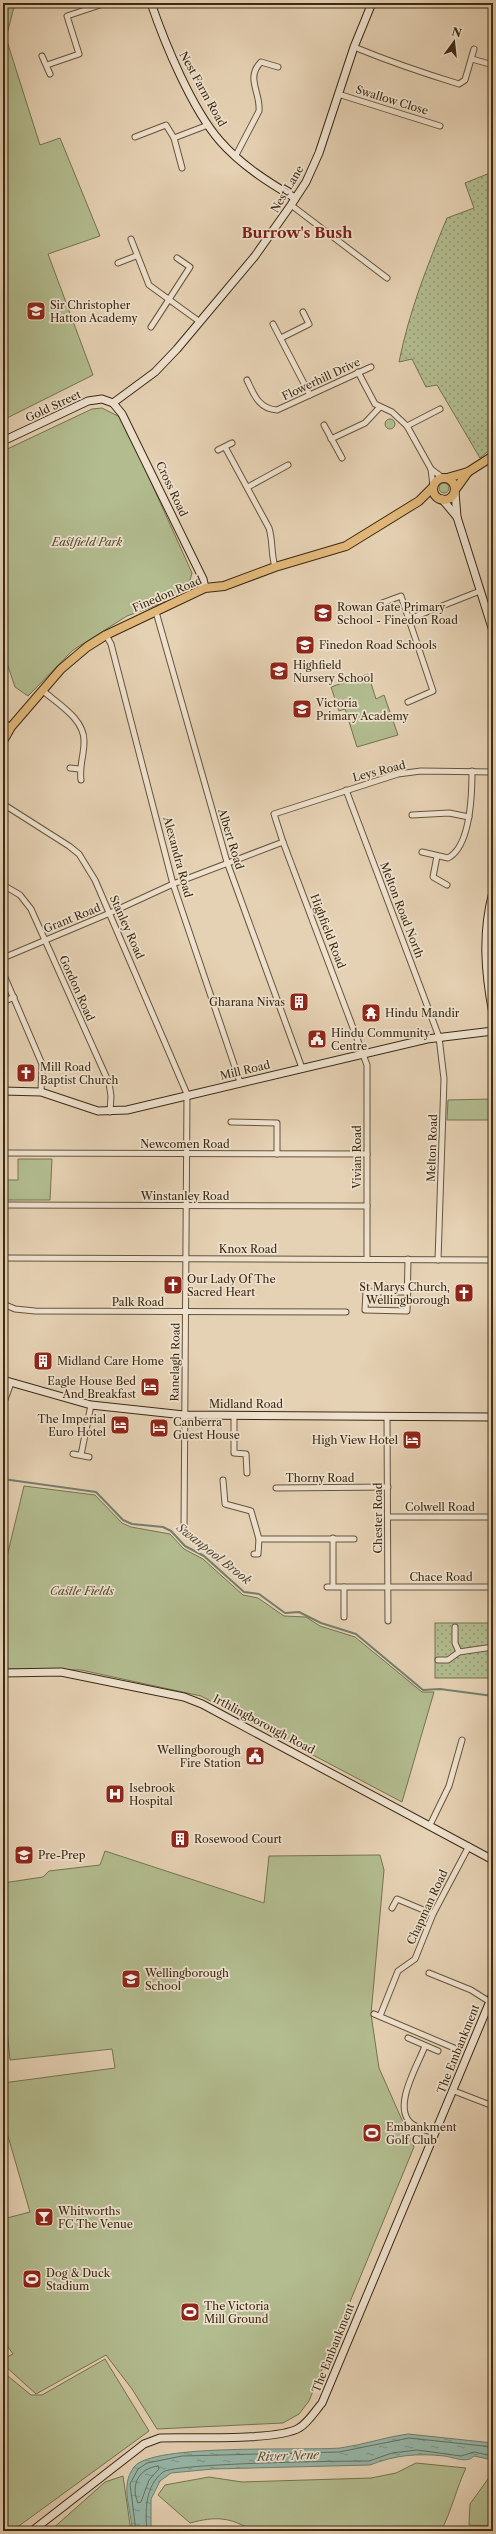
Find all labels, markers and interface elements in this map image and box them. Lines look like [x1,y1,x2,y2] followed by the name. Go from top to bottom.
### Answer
[434,22,474,62] north arrow
[450,24,463,40] text: N
[176,49,230,129] street label: Nest Farm Road
[354,82,430,118] street label: Swallow Close
[267,163,307,215] street label: Nest Lane
[241,223,353,242] district label: Burrow's Bush
[50,298,138,325] place label: Sir Christopher Hatton Academy
[25,300,47,322] school or university icon: Sir Christopher Hatton Academy
[280,355,362,403] street label: Flowerhill Drive
[23,387,83,425] street label: Gold Street
[153,459,191,519] street label: Cross Road
[51,535,122,549] park label: Eastfield Park
[130,573,204,615] street label: Finedon Road
[337,600,458,627] place label: Rowan Gate Primary School - Finedon Road
[312,602,334,624] school or university icon: Rowan Gate Primary School - Finedon Road
[294,634,316,656] school or university icon: Finedon Road Schools
[319,638,437,652] place label: Finedon Road Schools
[293,658,374,685] place label: Highfield Nursery School
[268,660,290,682] school or university icon: Highfield Nursery School
[315,696,410,723] place label: Victoria Primary Academy
[291,698,313,720] school or university icon: Victoria Primary Academy
[351,758,407,784] street label: Leys Road
[215,806,247,871] street label: Albert Road
[160,814,196,899] street label: Alexandra Road
[377,860,427,960] street label: Melton Road North
[307,892,349,971] street label: Highfield Road
[107,893,147,961] street label: Stanley Road
[41,900,103,936] street label: Grant Road
[56,953,98,1023] street label: Gordon Road
[288,991,310,1013] building icon: Gharana Nivas
[209,995,285,1009] place label: Gharana Nivas
[360,1002,382,1024] temple icon: Hindu Mandir
[385,1006,460,1020] place label: Hindu Mandir
[331,1026,431,1053] place label: Hindu Community Centre
[306,1028,328,1050] public building icon: Hindu Community Centre
[219,1057,272,1083] street label: Mill Road
[40,1060,118,1087] place label: Mill Road Baptist Church
[15,1062,37,1084] church icon: Mill Road Baptist Church
[424,1114,440,1182] street label: Melton Road
[350,1125,364,1190] street label: Vivian Road
[140,1137,230,1151] street label: Newcomen Road
[140,1189,230,1203] street label: Winstanley Road
[219,1242,277,1256] street label: Knox Road
[187,1272,276,1299] place label: Our Lady Of The Sacred Heart
[162,1274,184,1296] church icon: Our Lady Of The Sacred Heart
[359,1280,450,1307] place label: St Marys Church, Wellingborough
[453,1282,475,1304] church icon: St Marys Church, Wellingborough
[112,1295,165,1309] street label: Palk Road
[167,1322,183,1402] street label: Ranelagh Road
[32,1350,54,1372] building icon: Midland Care Home
[57,1354,164,1368] place label: Midland Care Home
[47,1374,136,1401] place label: Eagle House Bed And Breakfast
[139,1376,161,1398] hotel icon: Eagle House Bed And Breakfast
[209,1397,283,1411] street label: Midland Road
[37,1412,107,1439] place label: The Imperial Euro Hotel
[109,1414,131,1436] hotel icon: The Imperial Euro Hotel
[173,1415,240,1442] place label: Canberra Guest House
[148,1417,170,1439] hotel icon: Canberra Guest House
[401,1429,423,1451] hotel icon: High View Hotel
[312,1433,399,1447] place label: High View Hotel
[285,1471,355,1485] street label: Thorny Road
[371,1482,385,1553] street label: Chester Road
[405,1500,475,1514] street label: Colwell Road
[173,1519,255,1588] water label: Swanpool Brook
[409,1570,473,1584] street label: Chace Road
[50,1584,114,1598] park label: Castle Fields
[211,1691,317,1757] street label: Irthlingborough Road
[156,1743,241,1770] place label: Wellingborough Fire Station
[244,1745,266,1767] public building icon: Wellingborough Fire Station
[129,1781,176,1808] place label: Isebrook Hospital
[104,1783,126,1805] hospital icon: Isebrook Hospital
[169,1828,191,1850] building icon: Rosewood Court
[194,1832,282,1846] place label: Rosewood Court
[13,1844,35,1866] school or university icon: Pre-Prep
[38,1848,86,1862] place label: Pre-Prep
[404,1867,451,1947] street label: Chapman Road
[144,1966,229,1993] place label: Wellingborough School
[120,1968,142,1990] school or university icon: Wellingborough School
[434,2002,482,2096] street label: The Embankment
[386,2120,457,2147] place label: Embankment Golf Club
[361,2122,383,2144] sports icon: Embankment Golf Club
[57,2204,133,2231] place label: Whitworths FC The Venue
[33,2206,55,2228] bar icon: Whitworths FC The Venue
[46,2266,111,2293] place label: Dog & Duck Stadium
[21,2268,43,2290] sports icon: Dog & Duck Stadium
[204,2299,269,2326] place label: The Victoria Mill Ground
[179,2301,201,2323] sports icon: The Victoria Mill Ground
[309,2301,357,2395] street label: The Embankment
[256,2447,320,2464] water label: River Nene

